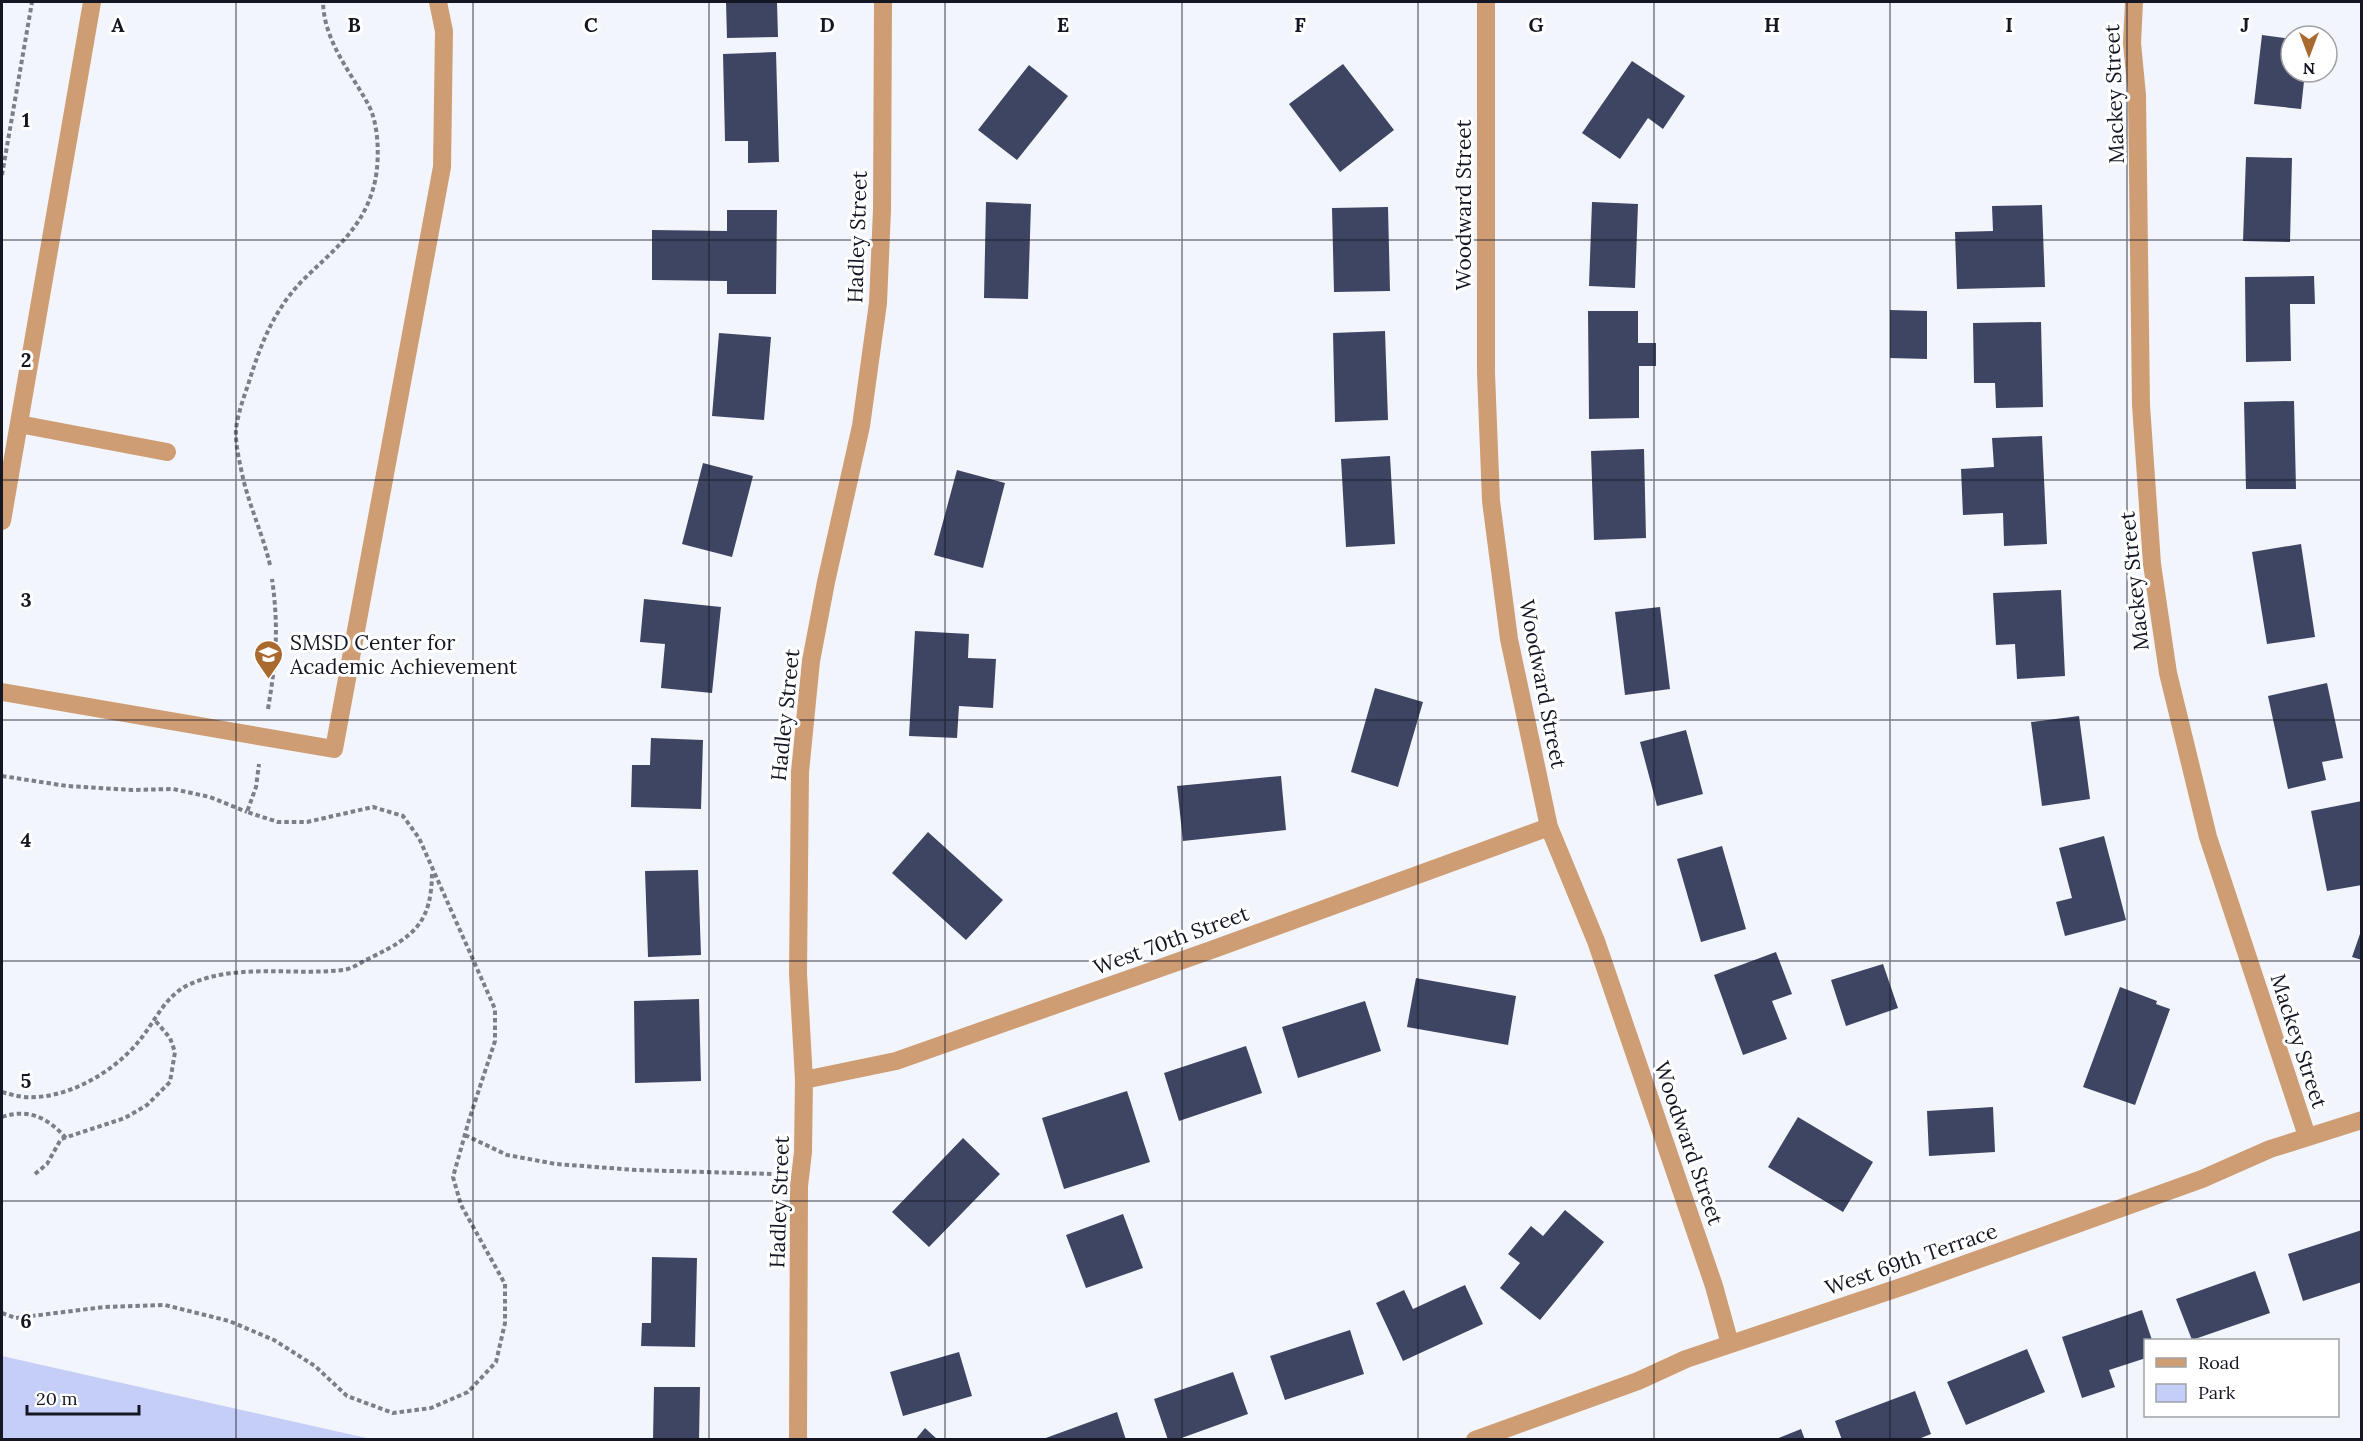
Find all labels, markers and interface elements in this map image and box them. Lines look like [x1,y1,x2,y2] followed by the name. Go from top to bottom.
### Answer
[111,12,125,37] text: A
[347,12,361,37] text: B
[584,12,598,37] text: C
[819,12,835,37] text: D
[1057,12,1069,37] text: E
[1294,12,1306,37] text: F
[1528,12,1544,37] text: G
[1764,12,1780,37] text: H
[2005,12,2013,37] text: I
[2240,12,2250,37] text: J
[2098,23,2130,164] street label: Mackey Street
[2279,24,2339,84] north arrow
[2303,59,2315,79] text: N
[22,107,30,132] text: 1
[1450,119,1477,291] street label: Woodward Street
[841,169,873,304] street label: Hadley Street
[21,347,31,372] text: 2
[2113,509,2155,652] street label: Mackey Street
[20,587,32,612] text: 3
[1513,597,1573,771] street label: Woodward Street
[289,629,518,680] place label: SMSD Center for Academic Achievement
[253,638,285,680] school or university icon: SMSD Center for Academic Achievement
[765,647,805,782] street label: Hadley Street
[21,827,32,852] text: 4
[1090,899,1253,981] street label: West 70th Street
[2265,970,2334,1112] street label: Mackey Street
[1648,1058,1730,1229] street label: Woodward Street
[21,1068,32,1093] text: 5
[763,1134,795,1269] street label: Hadley Street
[1821,1217,2001,1301] street label: West 69th Terrace
[20,1308,32,1333] text: 6
[2144,1339,2339,1417] legend
[2198,1351,2240,1374] text: Road
[27,1378,140,1416] scale bar
[2198,1381,2236,1404] text: Park
[36,1387,78,1410] text: 20 m

